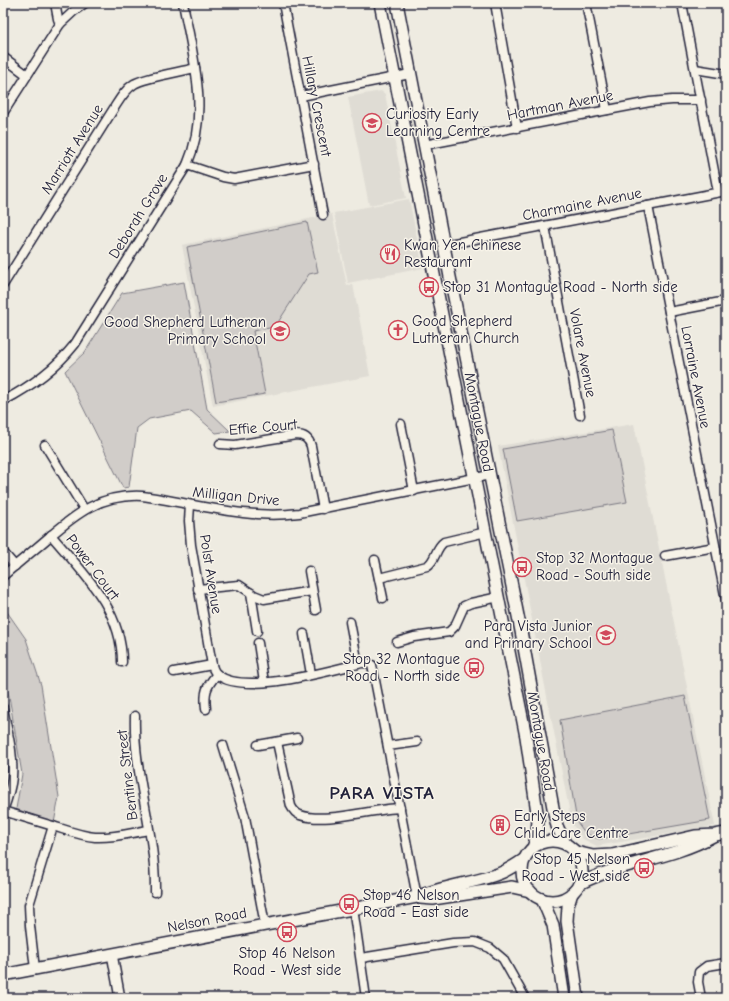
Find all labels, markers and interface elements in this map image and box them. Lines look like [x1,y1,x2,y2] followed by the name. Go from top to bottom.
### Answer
[298,54,336,159] street label: Hillary Crescent
[505,86,615,124] street label: Hartman Avenue
[37,100,107,197] street label: Marriott Avenue
[386,105,490,140] place label: Curiosity Early Learning Centre
[361,112,383,134] school or university icon: Curiosity Early Learning Centre
[105,170,172,262] street label: Deborah Grove
[521,184,644,224] street label: Charmaine Avenue
[404,236,522,271] place label: Kwan Yen Chinese Restaurant
[379,243,401,265] restaurant icon: Kwan Yen Chinese Restaurant
[418,276,440,298] bus stop icon: Stop 31 Montague Road - North side
[443,278,678,296] place label: Stop 31 Montague Road - North side
[566,307,601,399] street label: Volare Avenue
[412,312,519,347] place label: Good Shepherd Lutheran Church
[104,313,266,348] place label: Good Shepherd Lutheran Primary School
[387,319,409,341] church icon: Good Shepherd Lutheran Church
[269,320,291,342] school or university icon: Good Shepherd Lutheran Primary School
[677,324,715,430] street label: Lorraine Avenue
[461,371,497,473] street label: Montague Road
[228,415,299,439] street label: Effie Court
[192,482,281,510] street label: Milligan Drive
[62,531,124,604] street label: Power Court
[196,533,226,615] street label: Polst Avenue
[536,549,654,584] place label: Stop 32 Montague Road - South side
[511,556,533,578] bus stop icon: Stop 32 Montague Road - South side
[465,617,592,652] place label: Para Vista Junior and Primary School
[595,624,617,646] school or university icon: Para Vista Junior and Primary School
[343,650,460,685] place label: Stop 32 Montague Road - North side
[463,657,485,679] bus stop icon: Stop 32 Montague Road - North side
[523,690,559,792] street label: Montague Road
[112,728,141,821] street label: Bentine Street
[329,782,435,804] district label: PARA VISTA
[514,807,629,842] place label: Early Steps Child Care Centre
[489,814,511,836] building icon: Early Steps Child Care Centre
[521,850,630,885] place label: Stop 45 Nelson Road - West side
[633,857,655,879] bus stop icon: Stop 45 Nelson Road - West side
[363,886,469,921] place label: Stop 46 Nelson Road - East side
[338,893,360,915] bus stop icon: Stop 46 Nelson Road - East side
[166,903,248,937] street label: Nelson Road
[276,921,298,943] bus stop icon: Stop 46 Nelson Road - West side
[233,944,342,979] place label: Stop 46 Nelson Road - West side

